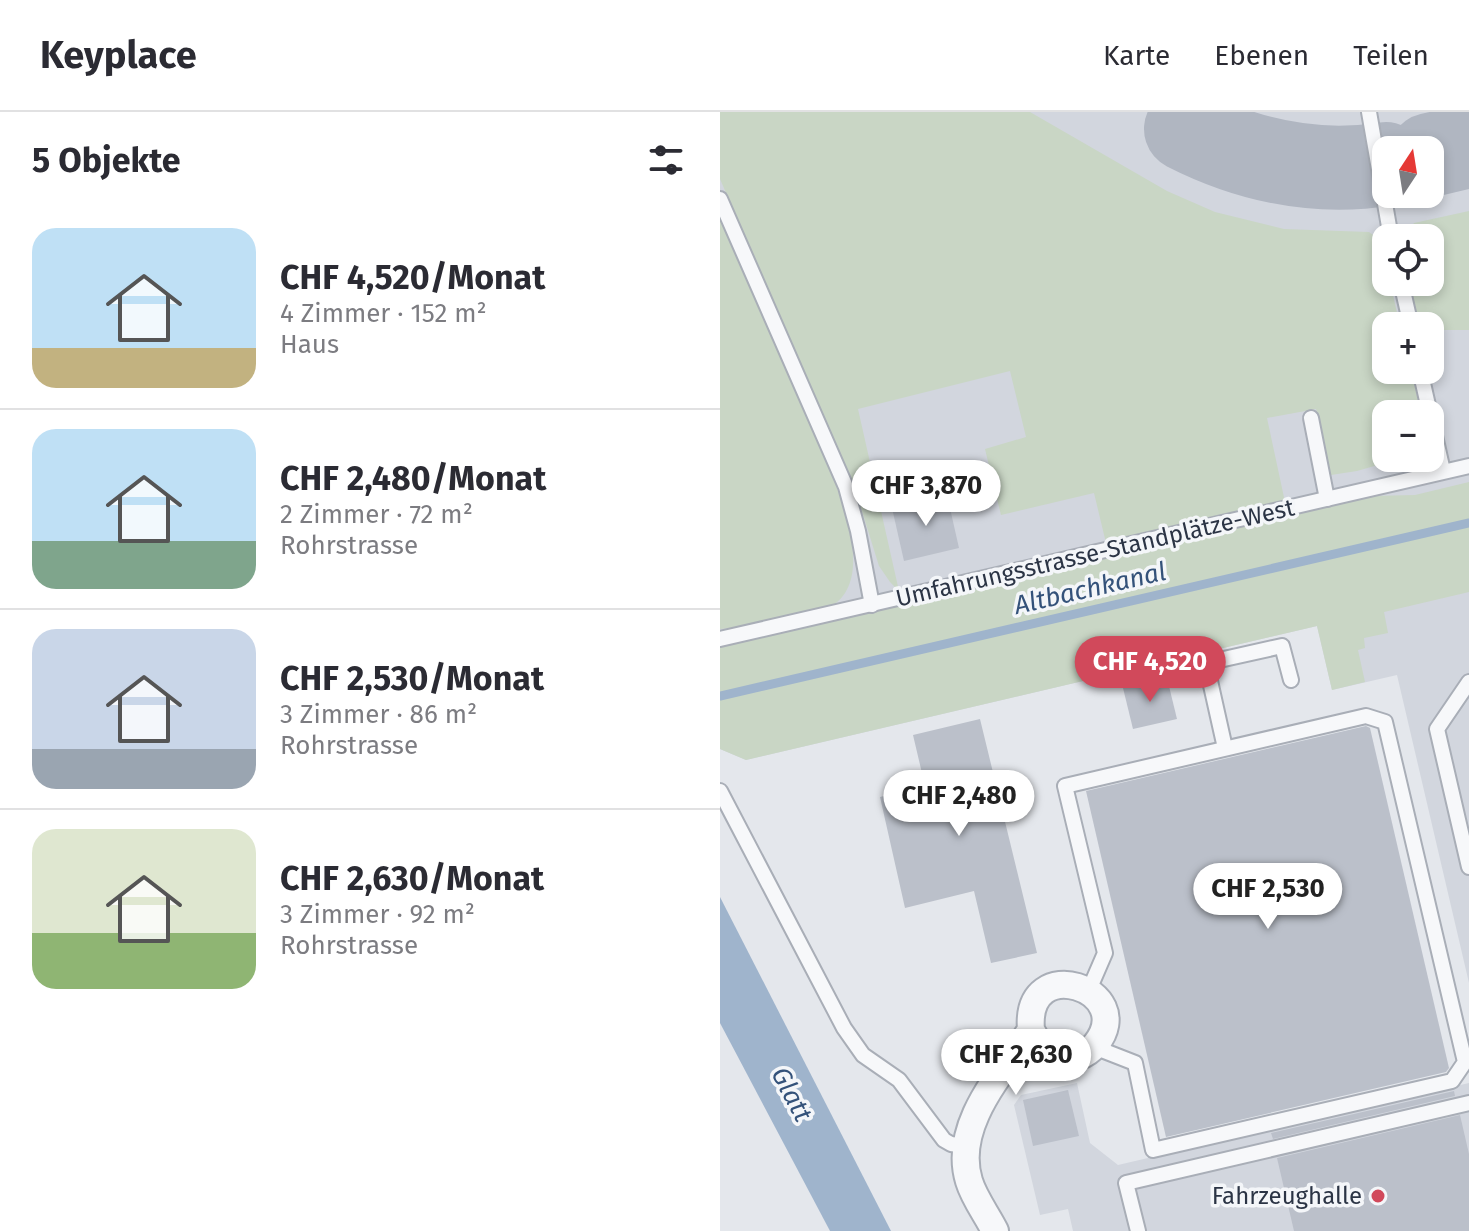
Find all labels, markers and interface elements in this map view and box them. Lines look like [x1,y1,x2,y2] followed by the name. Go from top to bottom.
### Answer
[40,32,197,78] text: Keyplace
[1103,39,1170,72] text: Karte
[1214,39,1309,72] text: Ebenen
[1353,39,1429,72] text: Teilen
[1372,136,1444,208] north arrow
[1372,136,1444,472] map controls
[644,138,688,182] icon: filters
[32,140,180,181] text: 5 Objekte
[1372,224,1444,296] button: locate
[280,257,545,298] text: CHF 4,520/Monat
[96,260,192,356] icon: home
[280,298,487,329] text: 4 Zimmer · 152 m²
[1372,312,1444,384] button: +
[280,329,339,360] text: Haus
[1372,400,1444,472] button: −
[280,458,546,499] text: CHF 2,480/Monat
[834,460,1018,528] pin: CHF 3,870
[96,461,192,557] icon: home
[870,470,982,501] text: CHF 3,870
[893,493,1297,613] street label: Umfahrungsstrasse-Standplätze-West
[280,499,473,530] text: 2 Zimmer · 72 m²
[280,530,418,561] text: Rohrstrasse
[1010,556,1169,621] water label: Altbachkanal
[1058,636,1242,704] pin: CHF 4,520
[1093,646,1207,677] text: CHF 4,520
[280,658,544,699] text: CHF 2,530/Monat
[96,661,192,757] icon: home
[280,699,477,730] text: 3 Zimmer · 86 m²
[280,730,418,761] text: Rohrstrasse
[867,770,1051,838] pin: CHF 2,480
[901,780,1017,811] text: CHF 2,480
[280,858,544,899] text: CHF 2,630/Monat
[96,861,192,957] icon: home
[1176,863,1360,931] pin: CHF 2,530
[1211,873,1325,904] text: CHF 2,530
[280,899,475,930] text: 3 Zimmer · 92 m²
[280,930,418,961] text: Rohrstrasse
[924,1029,1108,1097] pin: CHF 2,630
[959,1039,1073,1070] text: CHF 2,630
[765,1062,819,1127] water label: Glatt
[1212,1182,1362,1210] place label: Fahrzeughalle
[1369,1187,1387,1205] marker: Fahrzeughalle

